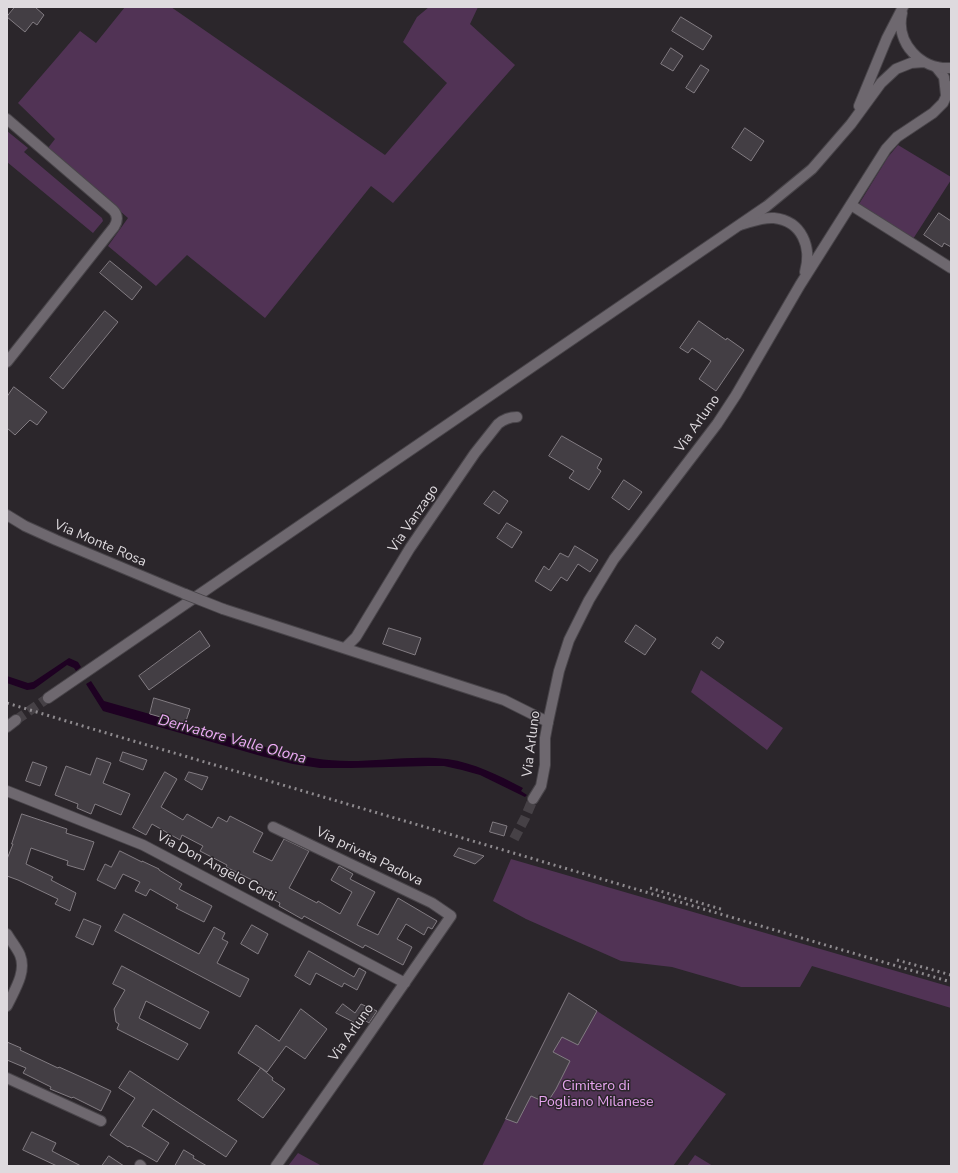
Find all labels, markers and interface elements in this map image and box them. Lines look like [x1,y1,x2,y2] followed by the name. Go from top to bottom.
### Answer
[672,392,724,456] street label: Via Arluno
[385,482,443,556] street label: Via Vanzago
[51,517,149,571] street label: Via Monte Rosa
[520,710,544,778] street label: Via Arluno
[156,712,308,768] water label: Derivatore Valle Olona
[313,824,425,890] street label: Via privata Padova
[153,828,279,906] street label: Via Don Angelo Corti
[326,1001,378,1065] street label: Via Arluno
[538,1079,654,1112] park label: Cimitero di Pogliano Milanese

